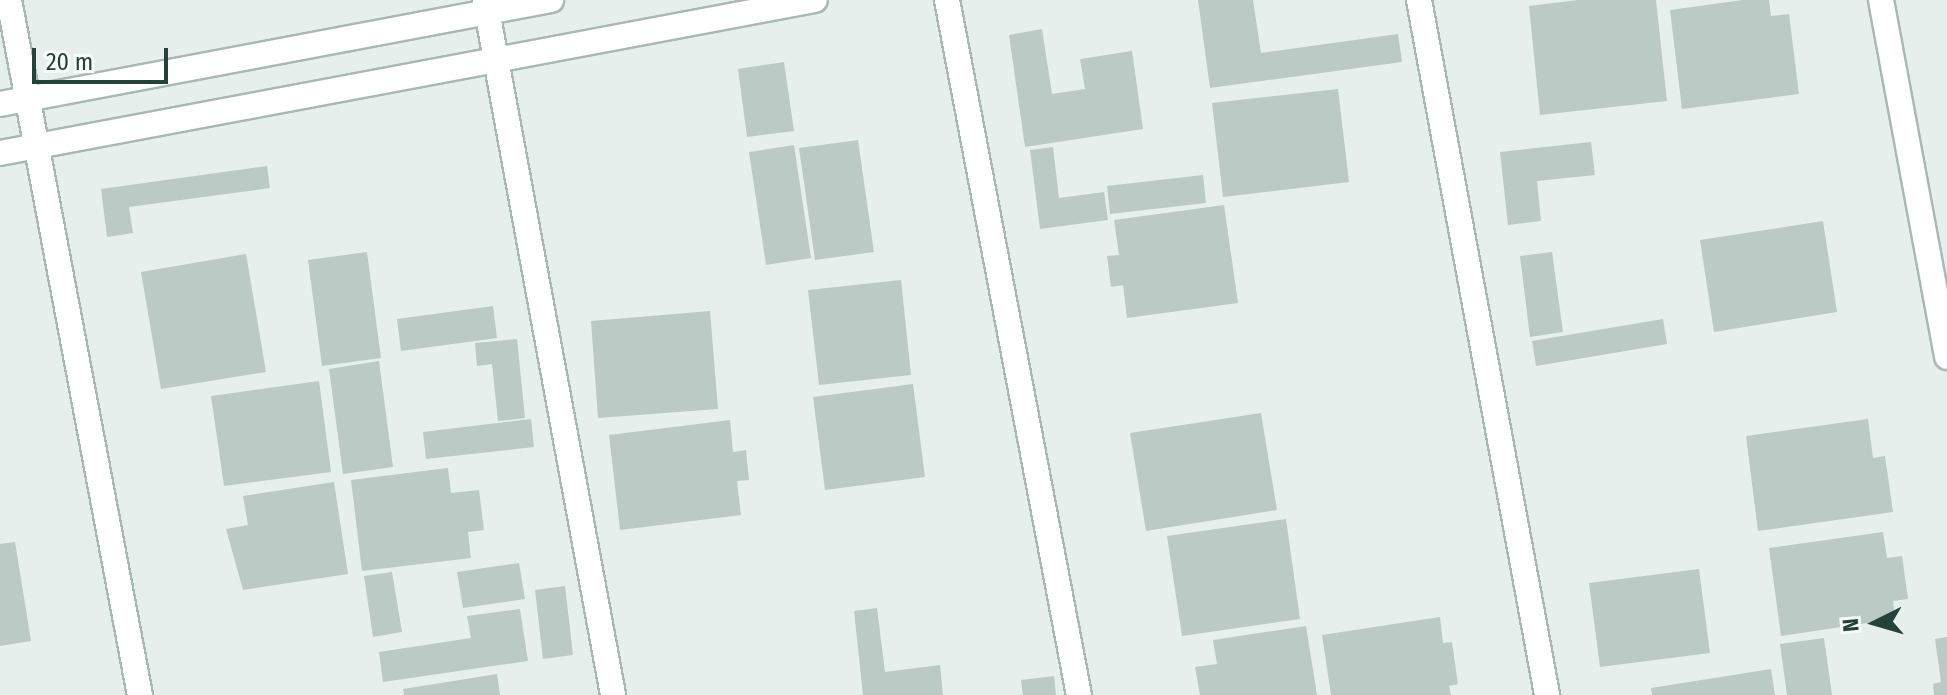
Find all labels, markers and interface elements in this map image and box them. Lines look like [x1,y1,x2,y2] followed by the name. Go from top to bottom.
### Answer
[36,32,172,82] scale bar
[46,48,93,76] text: 20 m
[1835,583,1915,663] north arrow
[1837,617,1865,633] text: N

